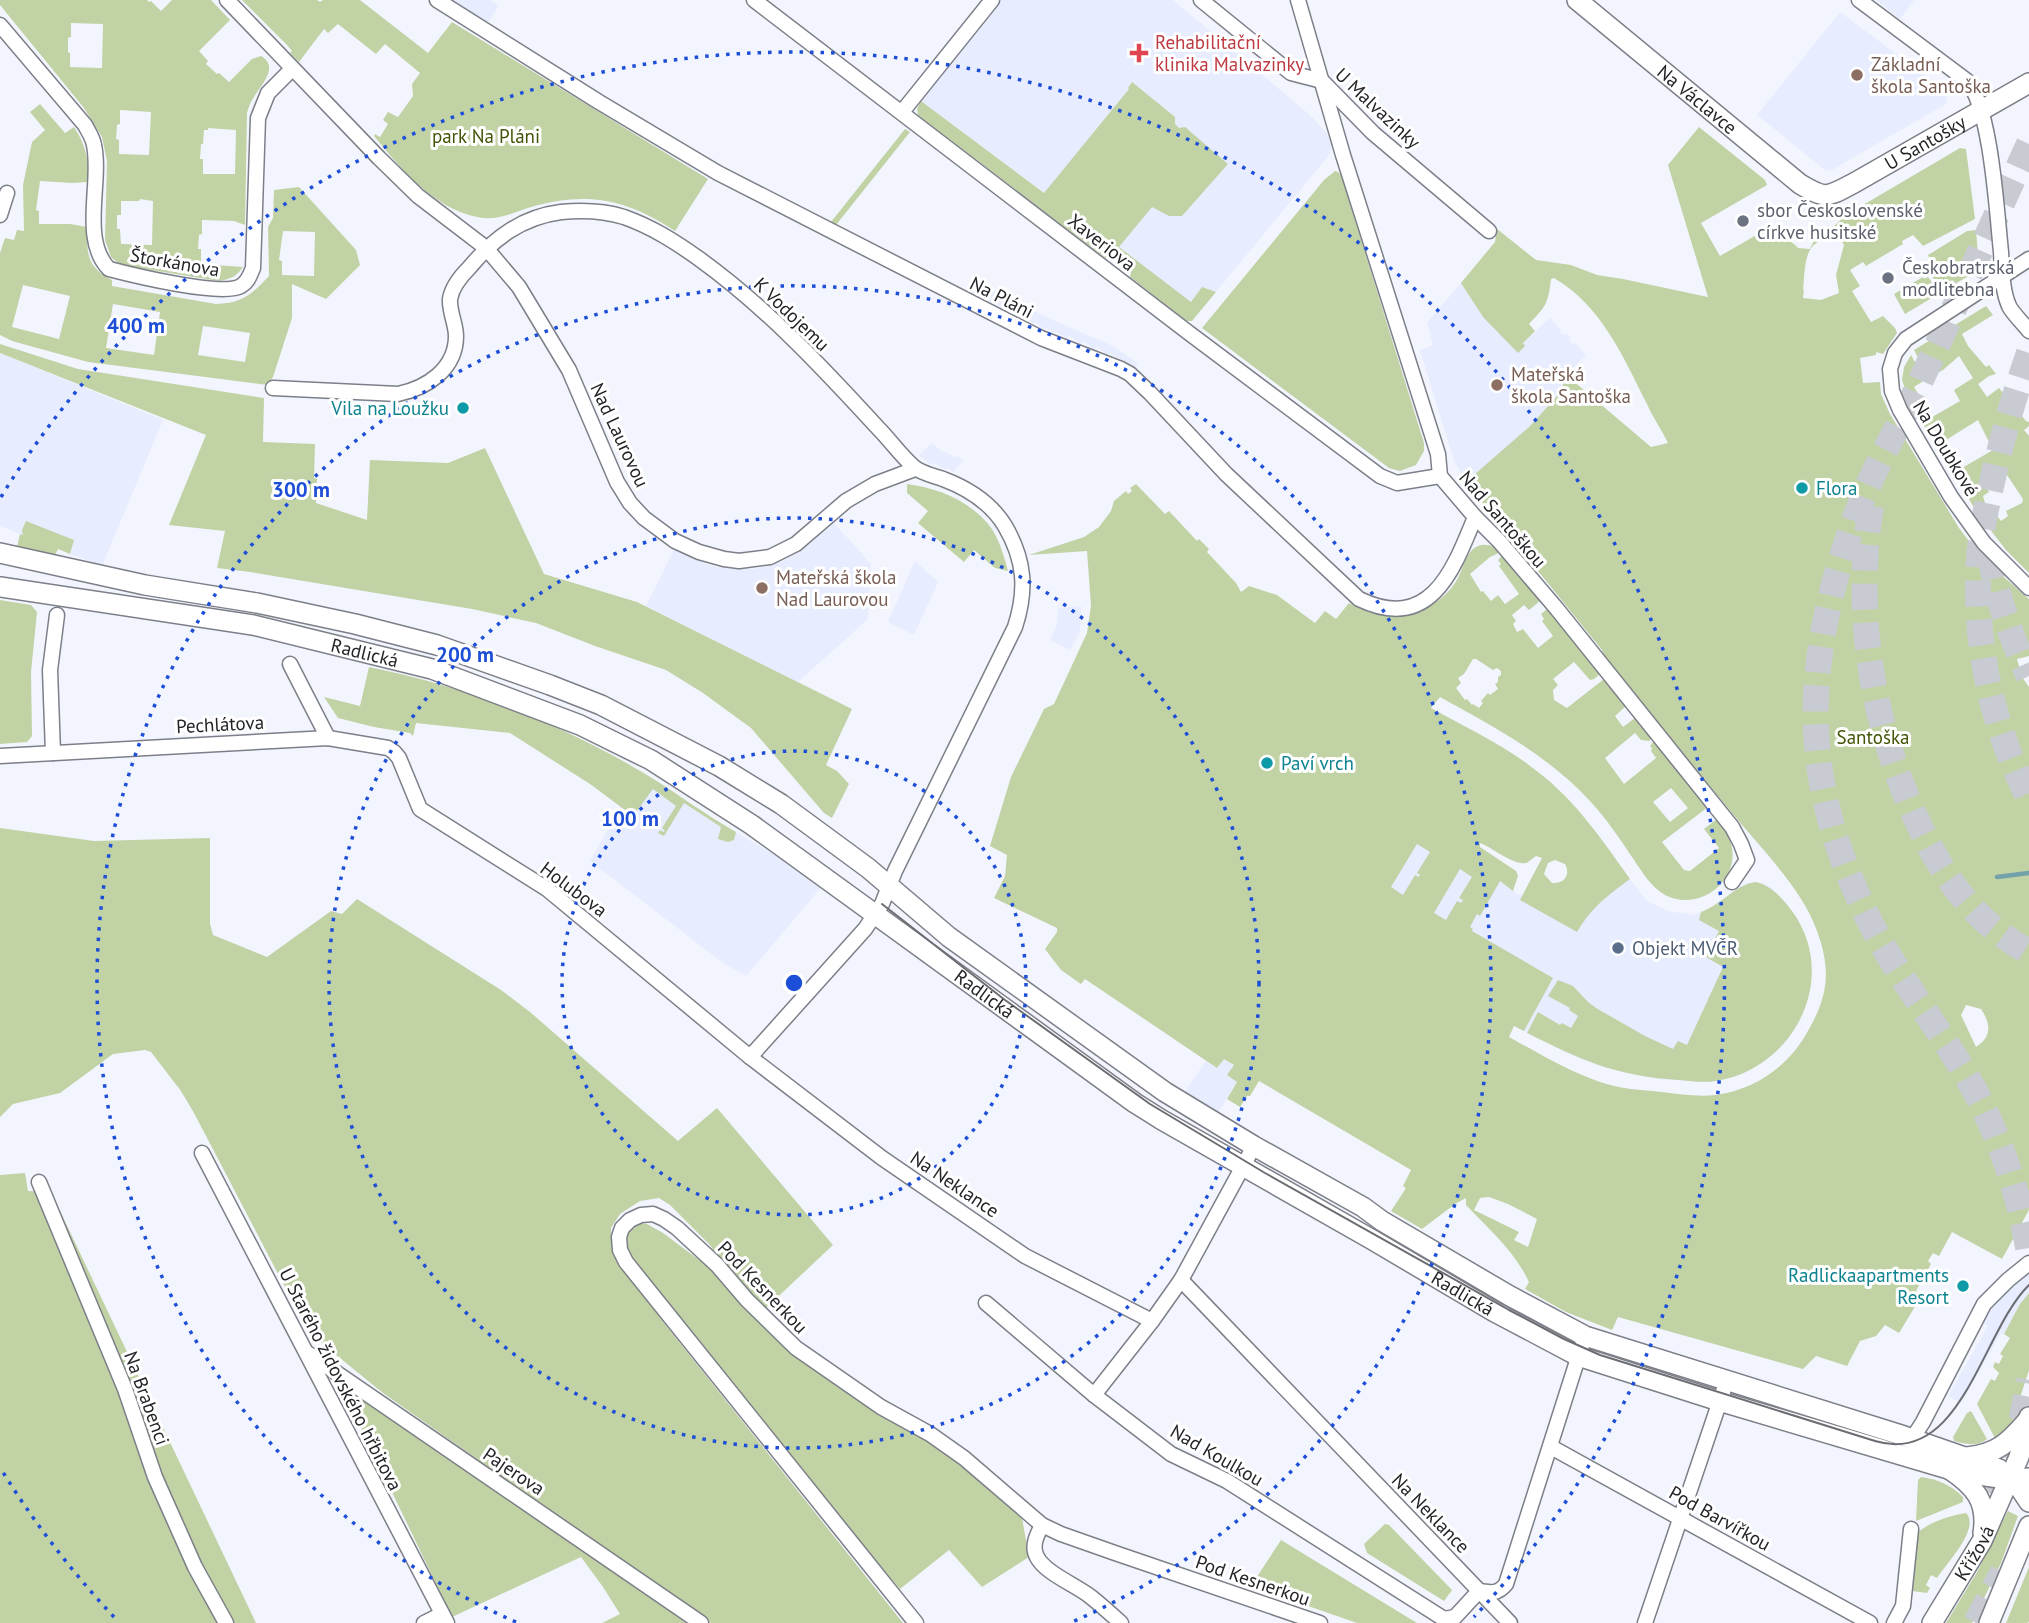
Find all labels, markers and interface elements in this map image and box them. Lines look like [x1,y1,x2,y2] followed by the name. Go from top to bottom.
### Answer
[1155,30,1304,76] place label: Rehabilitační klinika Malvazinky
[1129,43,1149,63] marker: Rehabilitační klinika Malvazinky
[1871,52,1991,98] place label: Základní škola Santoška
[1652,59,1742,139] street label: Na Václavce
[1330,62,1426,154] street label: U Malvazinky
[1849,67,1865,83] marker: Základní škola Santoška
[1880,110,1970,175] street label: U Santošky
[432,124,540,148] park label: park Na Pláni
[1757,198,1923,244] place label: sbor Československé církve husitské
[1063,208,1141,276] street label: Xaveriova
[1735,213,1751,229] marker: sbor Československé církve husitské
[128,242,222,282] street label: Štorkánova
[1902,255,2014,301] place label: Českobratrská modlitebna
[1880,270,1896,286] marker: Českobratrská modlitebna
[966,271,1038,323] street label: Na Pláni
[749,272,835,356] street label: K Vodojemu
[107,312,165,339] text: 400 m
[1511,362,1631,408] place label: Mateřská škola Santoška
[1489,377,1505,393] marker: Mateřská škola Santoška
[585,379,655,491] street label: Nad Laurovou
[330,396,449,420] place label: Vila na Loužku
[1908,396,1984,500] street label: Na Doubkové
[455,400,471,416] marker: Vila na Loužku
[1454,465,1552,573] street label: Nad Santoškou
[272,476,330,503] text: 300 m
[1816,476,1857,500] place label: Flora
[1794,480,1810,496] marker: Flora
[776,565,896,611] place label: Mateřská škola Nad Laurovou
[754,580,770,596] marker: Mateřská škola Nad Laurovou
[329,633,401,672] street label: Radlická
[436,641,494,668] text: 200 m
[175,710,265,738] street label: Pechlátova
[1837,725,1909,749] park label: Santoška
[1281,751,1354,775] place label: Paví vrch
[1259,755,1275,771] marker: Paví vrch
[601,805,659,832] text: 100 m
[536,856,612,922] street label: Holubova
[1632,936,1738,960] place label: Objekt MVČR
[1610,940,1626,956] marker: Objekt MVČR
[950,964,1019,1024] street label: Radlická
[782,971,806,995] centre of rings
[906,1146,1004,1222] street label: Na Neklance
[713,1236,813,1338] street label: Pod Kesnerkou
[1788,1263,1950,1309] place label: Radlickaapartments Resort
[274,1264,408,1494] street label: U Starého židovského hřbitova
[1427,1265,1498,1321] street label: Radlická
[1955,1278,1971,1294] marker: Radlickaapartments Resort
[119,1348,175,1448] street label: Na Brabenci
[1166,1419,1268,1491] street label: Nad Koulkou
[479,1442,549,1500] street label: Pajerova
[1387,1468,1475,1558] street label: Na Neklance
[1665,1480,1775,1556] street label: Pod Barvířkou
[1949,1522,1999,1585] street label: Křížová
[1193,1549,1313,1611] street label: Pod Kesnerkou

